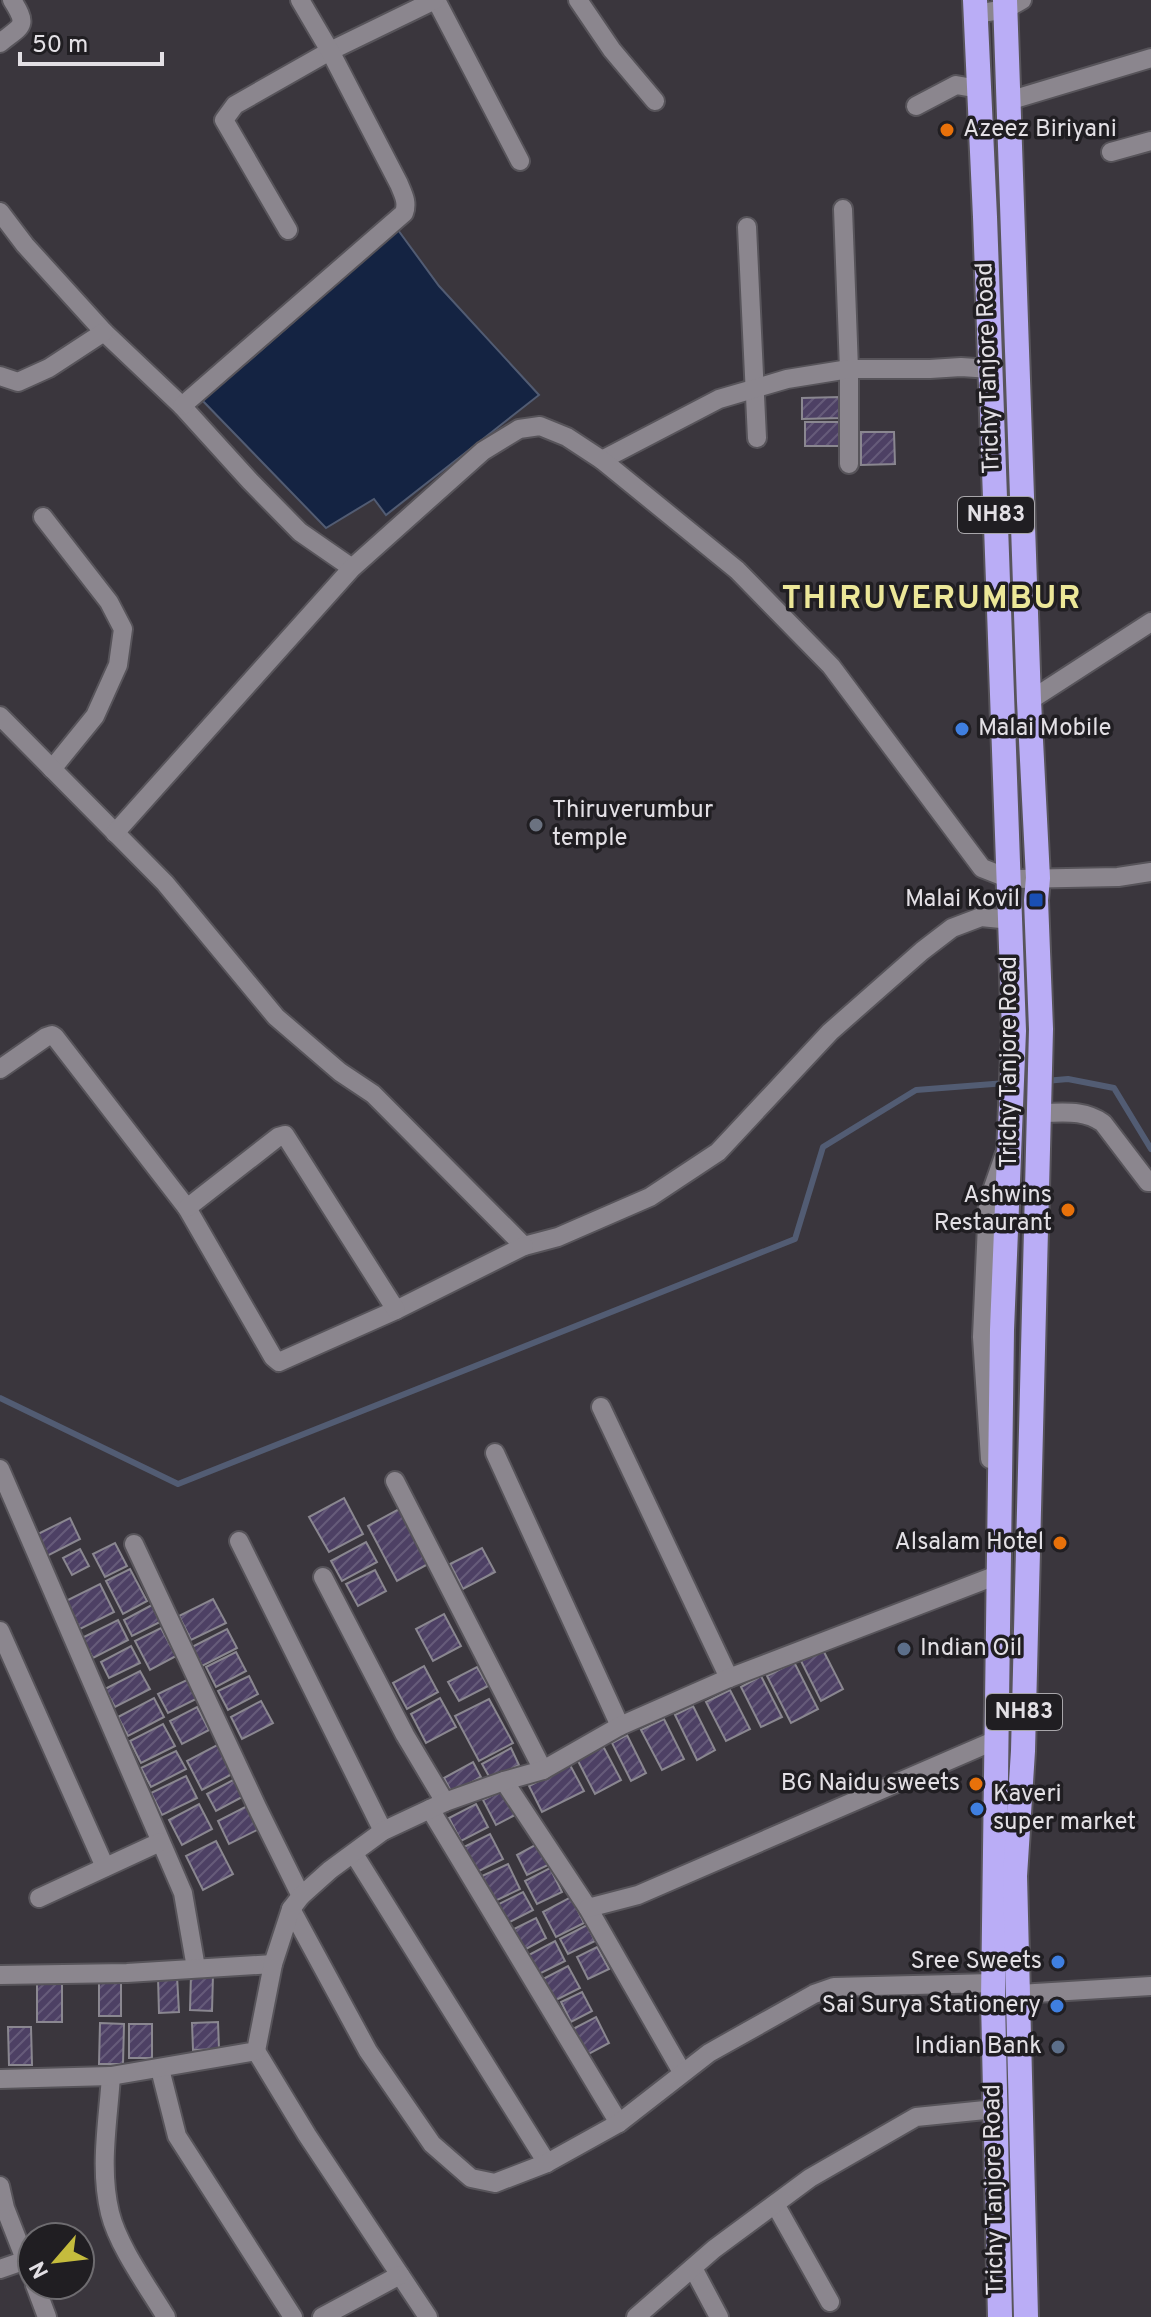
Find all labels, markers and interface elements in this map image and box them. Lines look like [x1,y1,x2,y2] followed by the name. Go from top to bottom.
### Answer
[20,16,162,66] scale bar
[32,31,88,61] text: 50 m
[963,115,1117,145] place label: Azeez Biriyani
[938,121,956,139] marker: Azeez Biriyani
[970,262,1008,474] street label: Trichy Tanjore Road
[958,497,1034,533] road number: NH83
[782,580,1082,620] district label: THIRUVERUMBUR
[978,714,1111,744] place label: Malai Mobile
[953,720,971,738] marker: Malai Mobile
[552,796,713,854] place label: Thiruverumbur temple
[527,816,545,834] marker: Thiruverumbur temple
[905,885,1020,915] place label: Malai Kovil
[1027,891,1045,909] marker: Malai Kovil
[995,956,1025,1168] street label: Trichy Tanjore Road
[934,1181,1052,1239] place label: Ashwins Restaurant
[1059,1201,1077,1219] marker: Ashwins Restaurant
[895,1528,1044,1558] place label: Alsalam Hotel
[1051,1534,1069,1552] marker: Alsalam Hotel
[920,1634,1022,1664] place label: Indian Oil
[895,1640,913,1658] marker: Indian Oil
[986,1694,1062,1730] road number: NH83
[781,1769,960,1799] place label: BG Naidu sweets
[967,1775,985,1793] marker: BG Naidu sweets
[993,1780,1136,1838] place label: Kaveri super market
[968,1800,986,1818] marker: Kaveri super market
[910,1947,1042,1977] place label: Sree Sweets
[1049,1953,1067,1971] marker: Sree Sweets
[822,1991,1041,2021] place label: Sai Surya Stationery
[1048,1997,1066,2015] marker: Sai Surya Stationery
[915,2032,1042,2062] place label: Indian Bank
[1049,2038,1067,2056] marker: Indian Bank
[978,2084,1012,2296] street label: Trichy Tanjore Road
[16,2221,96,2301] north arrow
[25,2256,56,2283] text: N

